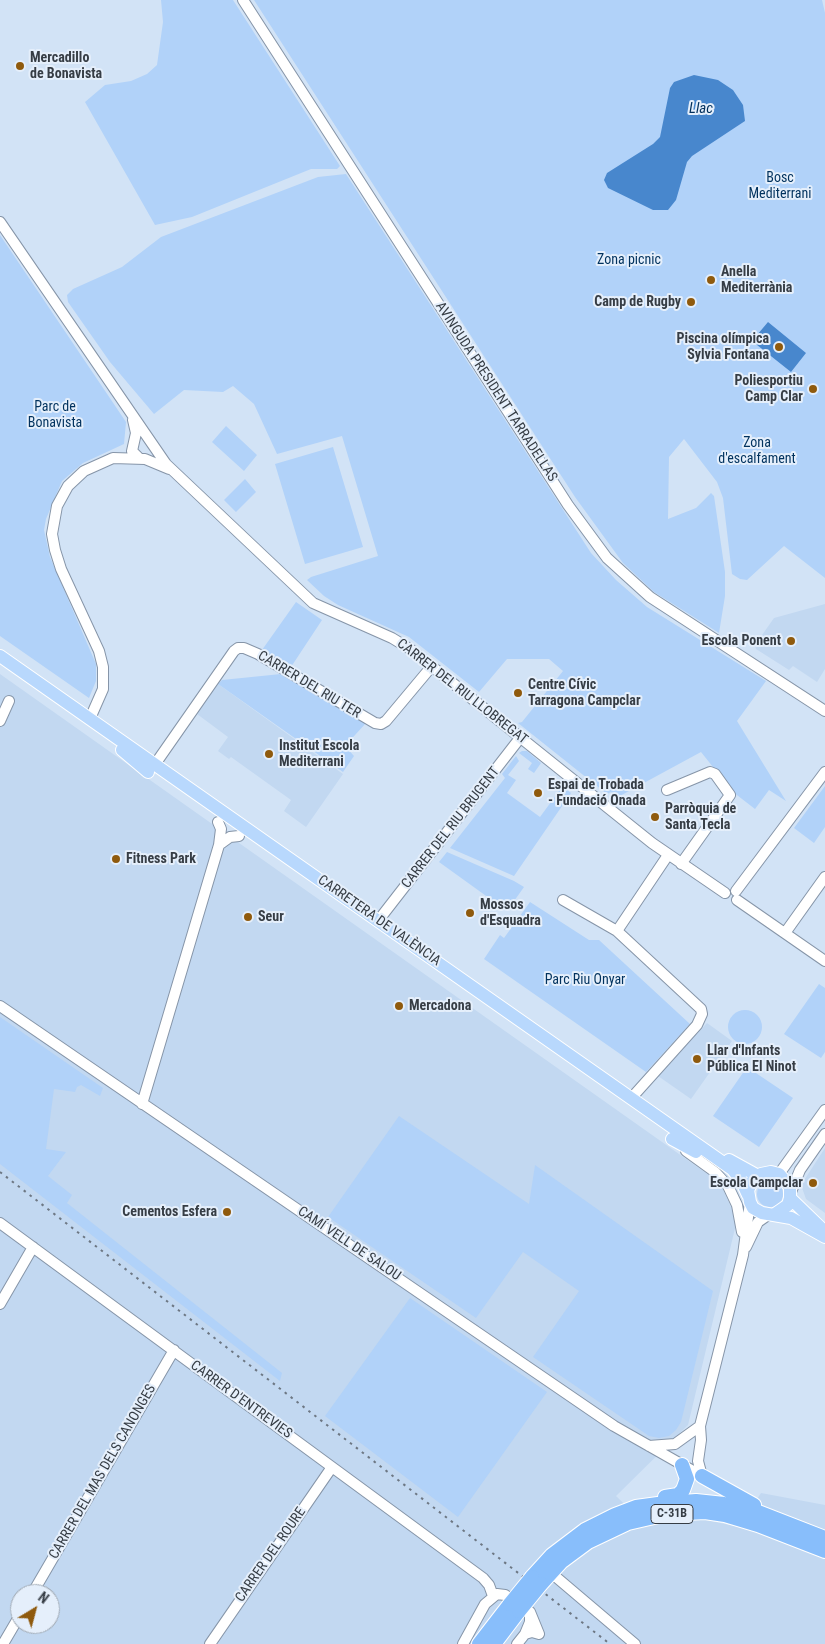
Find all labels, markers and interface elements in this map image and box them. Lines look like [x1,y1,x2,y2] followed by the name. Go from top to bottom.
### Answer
[30,50,102,82] place label: Mercadillo de Bonavista
[14,60,26,72] marker: Mercadillo de Bonavista
[689,100,713,118] water label: Llac
[749,170,811,202] park label: Bosc Mediterrani
[597,252,661,268] park label: Zona picnic
[721,264,792,296] place label: Anella Mediterrània
[705,274,717,286] marker: Anella Mediterrània
[594,294,681,310] place label: Camp de Rugby
[685,296,697,308] marker: Camp de Rugby
[431,299,561,485] street label: AVINGUDA PRESIDENT TARRADELLAS
[676,331,769,364] place label: Piscina olímpica Sylvia Fontana
[773,341,785,353] marker: Piscina olímpica Sylvia Fontana
[734,373,803,406] place label: Poliesportiu Camp Clar
[807,383,819,395] marker: Poliesportiu Camp Clar
[28,399,82,432] park label: Parc de Bonavista
[718,435,796,468] park label: Zona d'escalfament
[701,633,781,649] place label: Escola Ponent
[785,635,797,647] marker: Escola Ponent
[393,636,531,748] street label: CARRER DEL RIU LLOBREGAT
[255,648,363,722] street label: CARRER DEL RIU TER
[528,677,641,710] place label: Centre Cívic Tarragona Campclar
[512,687,524,699] marker: Centre Cívic Tarragona Campclar
[279,738,359,770] place label: Institut Escola Mediterrani
[263,748,275,760] marker: Institut Escola Mediterrani
[398,764,504,892] street label: CARRER DEL RIU BRUGENT
[548,777,646,810] place label: Espai de Trobada - Fundació Onada
[532,787,544,799] marker: Espai de Trobada - Fundació Onada
[665,801,736,834] place label: Parròquia de Santa Tecla
[649,811,661,823] marker: Parròquia de Santa Tecla
[126,851,196,867] place label: Fitness Park
[110,853,122,865] marker: Fitness Park
[314,872,444,970] street label: CARRETERA DE VALÈNCIA
[480,897,541,930] place label: Mossos d'Esquadra
[464,907,476,919] marker: Mossos d'Esquadra
[258,909,284,925] place label: Seur
[242,911,254,923] marker: Seur
[545,972,625,988] park label: Parc Riu Onyar
[409,998,471,1014] place label: Mercadona
[393,1000,405,1012] marker: Mercadona
[707,1043,796,1076] place label: Llar d'Infants Pública El Ninot
[691,1053,703,1065] marker: Llar d'Infants Pública El Ninot
[710,1175,803,1191] place label: Escola Campclar
[807,1177,819,1189] marker: Escola Campclar
[294,1203,404,1285] street label: CAMÍ VELL DE SALOU
[122,1204,217,1220] place label: Cementos Esfera
[221,1206,233,1218] marker: Cementos Esfera
[187,1357,295,1443] street label: CARRER D'ENTREVIES
[46,1382,160,1562] street label: CARRER DEL MAS DELS CANONGES
[232,1505,310,1605] street label: CARRER DEL ROURE
[651,1505,693,1524] road number: C-31B
[10,1584,60,1634] north arrow
[35,1589,52,1607] text: N

